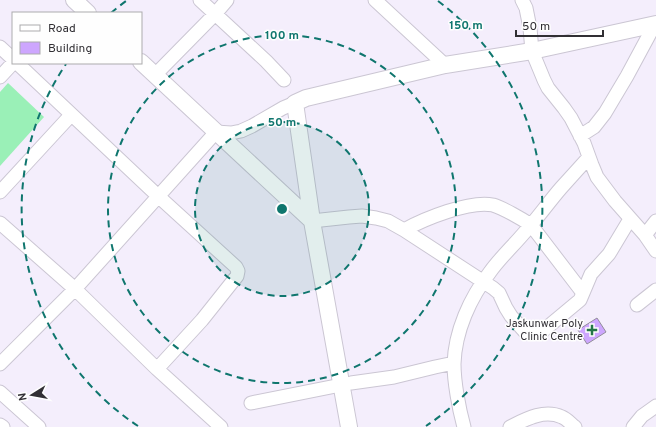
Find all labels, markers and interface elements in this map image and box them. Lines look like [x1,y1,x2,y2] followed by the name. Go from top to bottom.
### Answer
[12,12,142,64] legend
[516,12,603,38] scale bar
[449,18,483,34] text: 150 m
[522,19,550,35] text: 50 m
[48,21,76,37] text: Road
[265,28,299,44] text: 100 m
[48,41,92,57] text: Building
[268,115,296,131] text: 50 m
[275,202,289,216] centre of rings
[506,317,583,344] place label: Jaskunwar Poly Clinic Centre
[586,324,598,336] marker: Jaskunwar Poly Clinic Centre
[12,375,52,415] north arrow
[16,392,31,402] text: N

